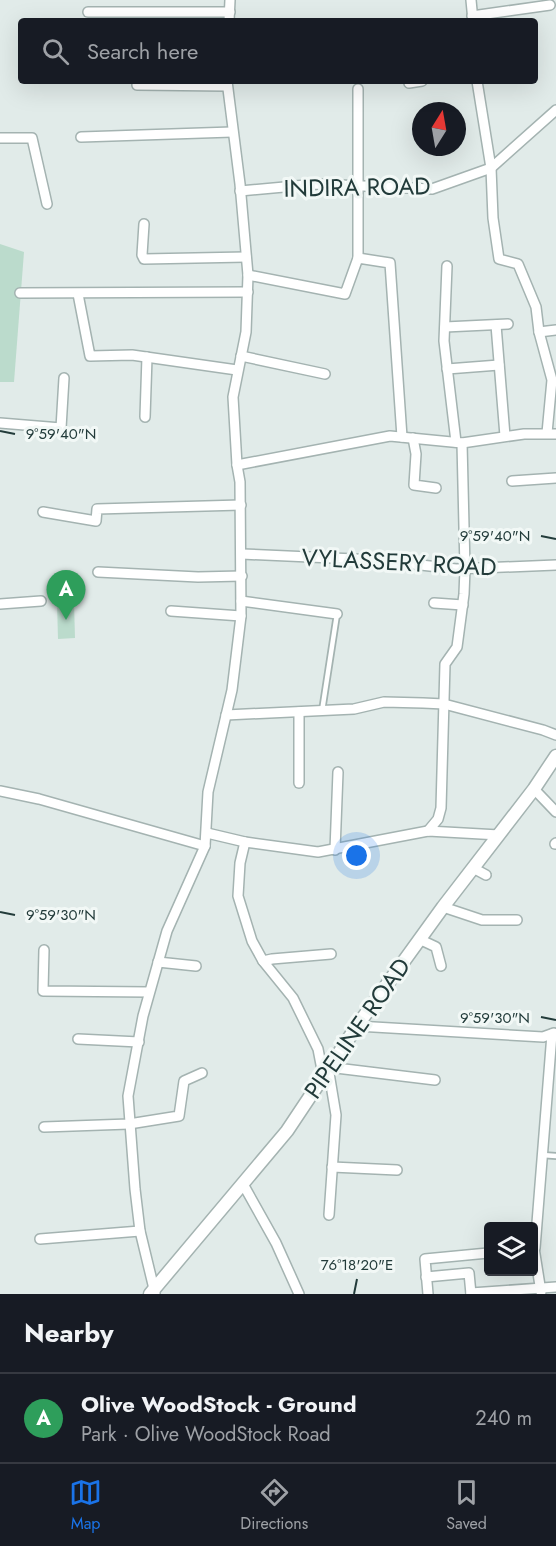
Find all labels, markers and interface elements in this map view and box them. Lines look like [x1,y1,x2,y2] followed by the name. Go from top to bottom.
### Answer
[18,18,538,84] search box
[39,35,72,68] icon: search
[87,35,198,67] text: Search here
[412,102,466,156] north arrow
[283,168,431,206] street label: INDIRA ROAD
[26,423,96,445] text: 9°59'40"N
[460,525,530,547] text: 9°59'40"N
[301,539,497,585] street label: VYLASSERY ROAD
[46,570,86,620] pin: A
[342,841,371,870] your location
[26,904,96,926] text: 9°59'30"N
[295,950,419,1106] street label: PIPELINE ROAD
[460,1007,530,1029] text: 9°59'30"N
[484,1222,538,1276] map controls
[484,1222,538,1276] button: layers
[321,1254,393,1276] text: 76°18'20"E
[24,1314,113,1352] text: Nearby
[81,1388,357,1420] text: Olive WoodStock - Ground
[36,1404,51,1433] text: A
[475,1404,532,1433] text: 240 m
[81,1420,331,1449] text: Park · Olive WoodStock Road
[69,1476,102,1535] tab: Map
[240,1476,308,1535] tab: Directions
[446,1476,487,1535] tab: Saved

